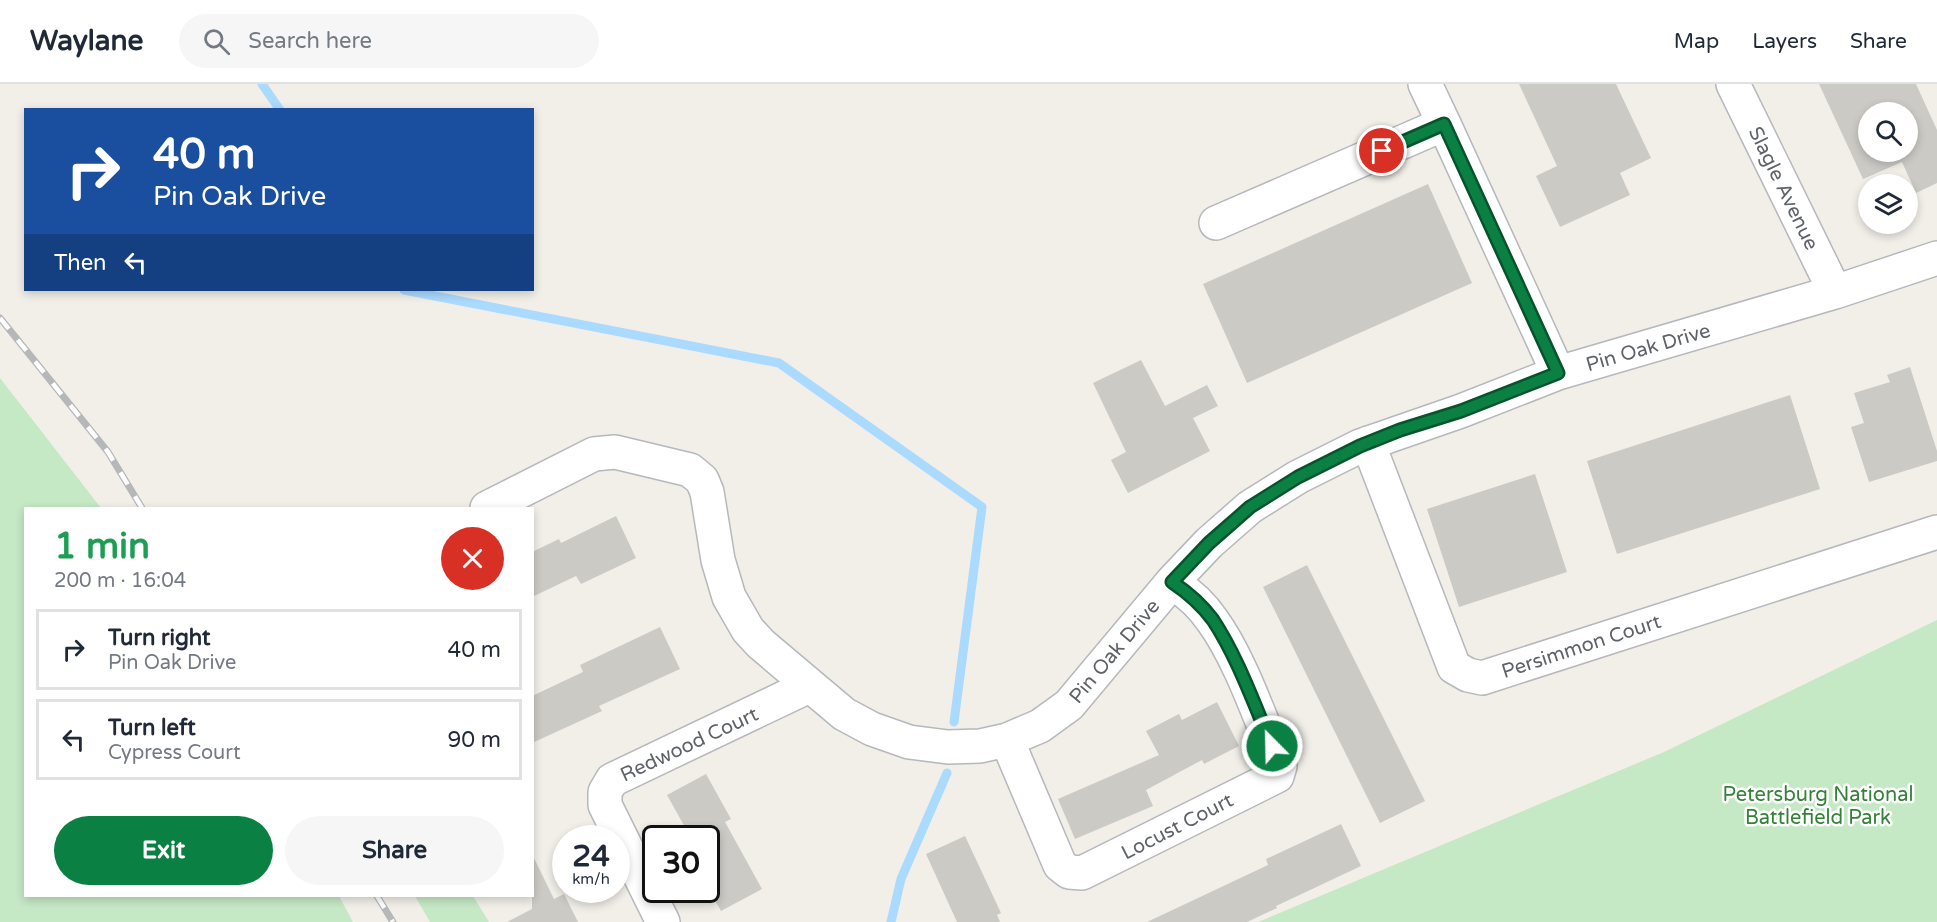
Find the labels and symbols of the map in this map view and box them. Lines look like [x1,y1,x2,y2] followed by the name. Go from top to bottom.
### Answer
[1743,123,1823,254] street label: Slagle Avenue
[1356,125,1407,176] pin
[1583,319,1713,377] street label: Pin Oak Drive
[1064,595,1165,708] street label: Pin Oak Drive
[1499,610,1664,684] street label: Persimmon Court
[617,702,762,787] street label: Redwood Court
[1240,714,1304,778] position arrow
[1723,783,1913,830] park label: Petersburg National Battlefield Park
[1118,788,1238,865] street label: Locust Court
[642,825,720,903] speed limit sign: 30

